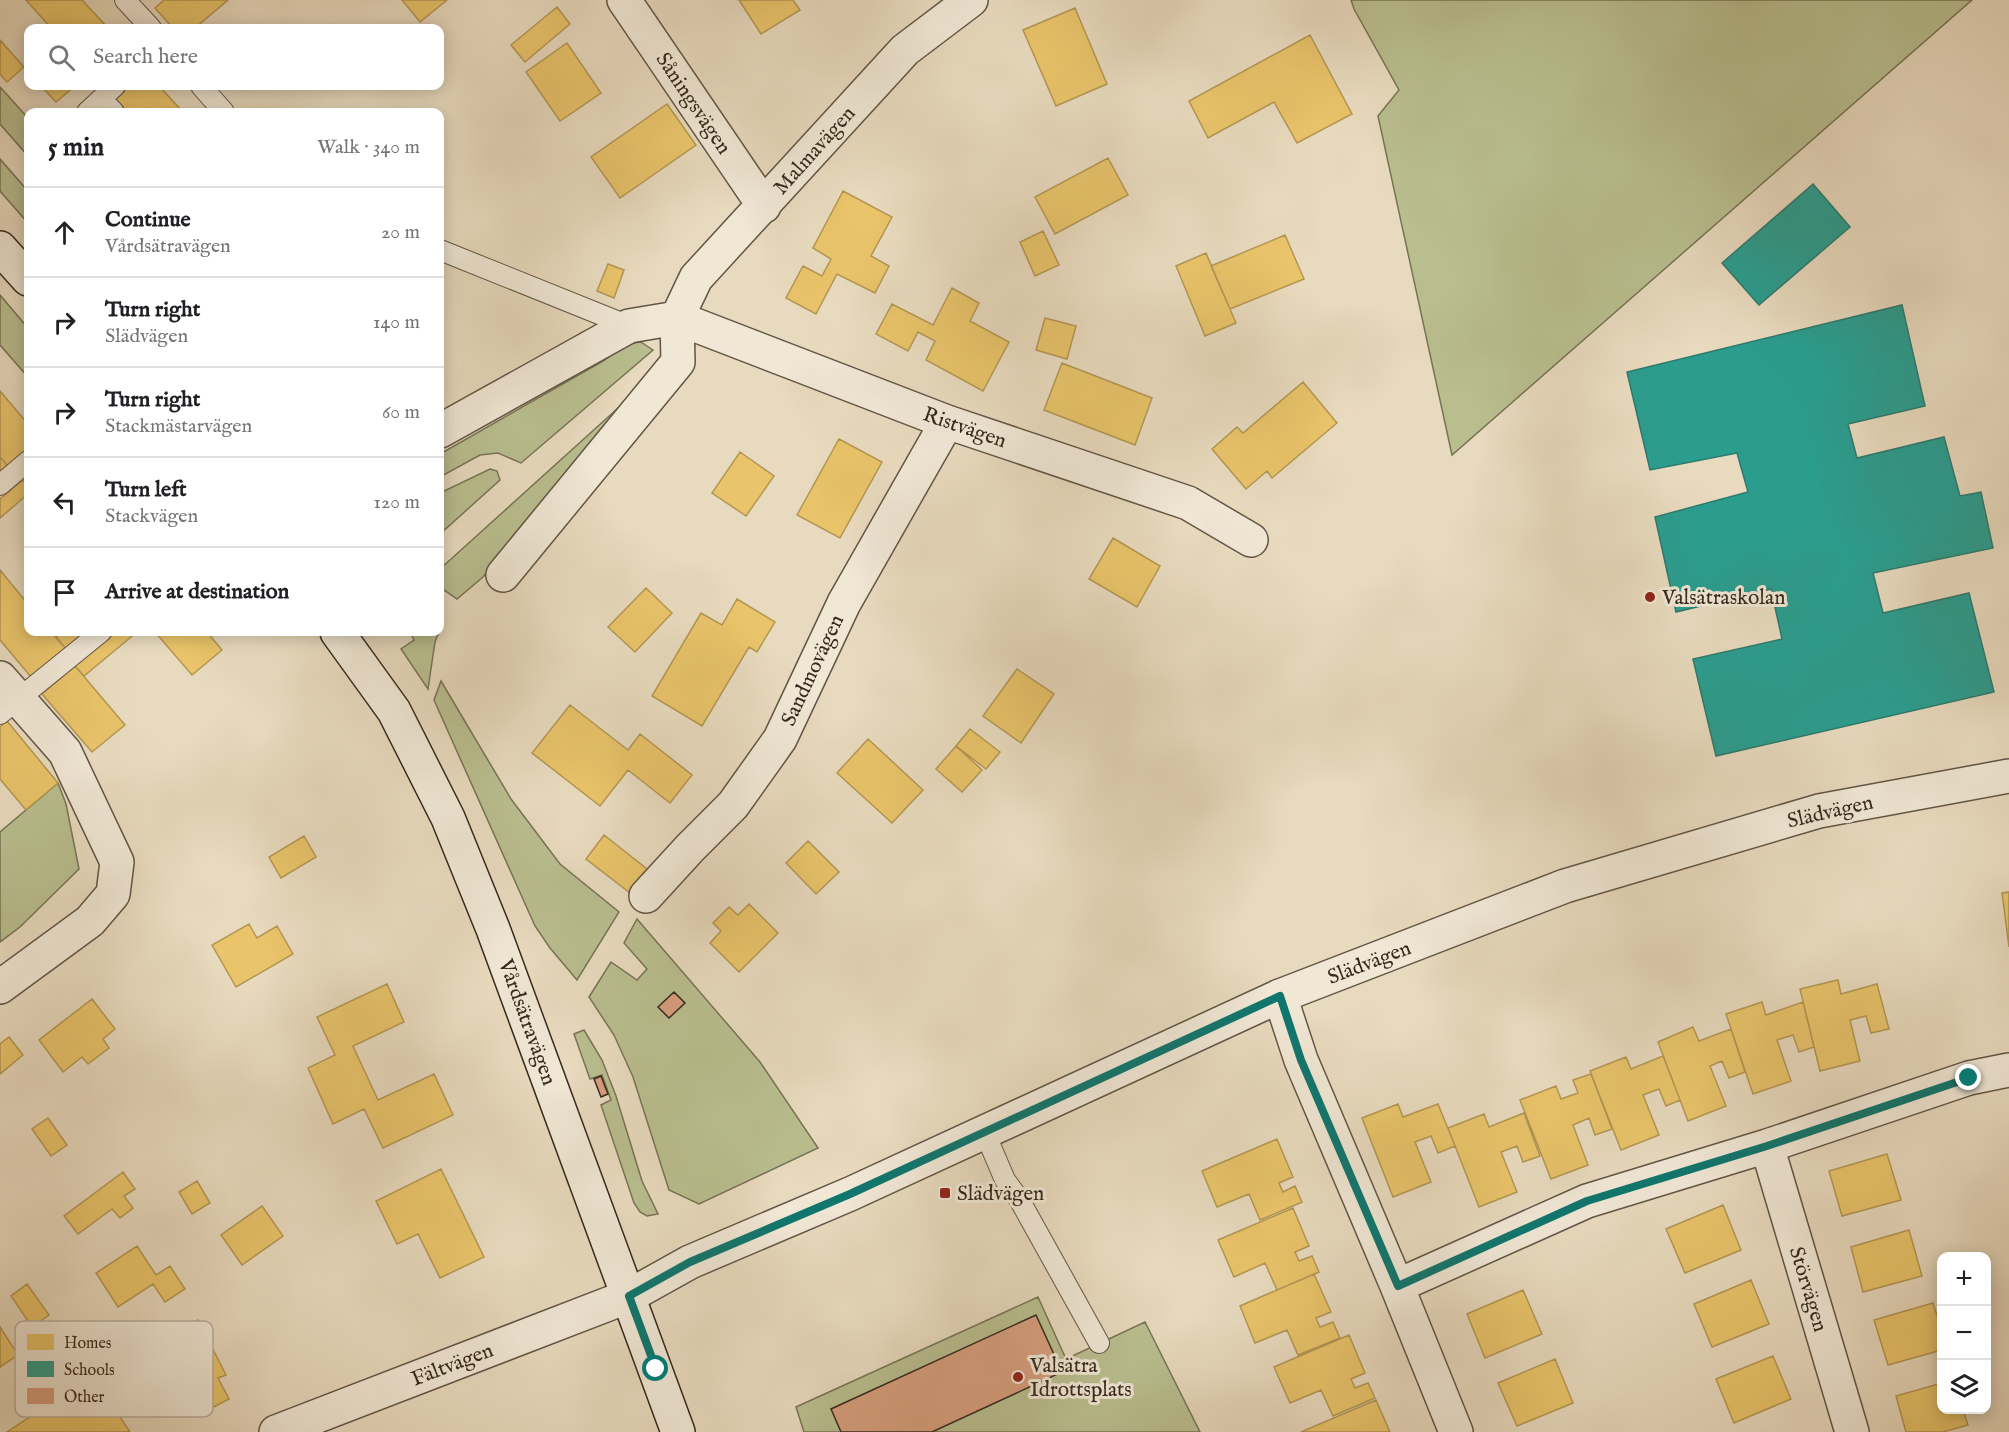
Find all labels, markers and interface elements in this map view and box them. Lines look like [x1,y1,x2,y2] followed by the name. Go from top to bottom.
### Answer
[24,24,444,90] search box
[45,41,78,74] icon: search
[93,43,198,71] text: Search here
[649,48,737,160] street label: Såningsvägen
[768,101,862,201] street label: Malmavägen
[48,131,104,164] text: 5 min
[317,135,420,160] text: Walk · 340 m
[105,206,191,234] text: Continue
[48,216,81,249] icon: ahead
[381,220,420,245] text: 20 m
[105,234,231,259] text: Vårdsätravägen
[105,296,200,324] text: Turn right
[48,306,81,339] icon: right
[373,310,420,335] text: 140 m
[105,324,188,349] text: Slädvägen
[105,386,200,414] text: Turn right
[48,396,81,429] icon: right
[382,400,420,425] text: 60 m
[919,402,1010,455] street label: Ristvägen
[105,414,252,439] text: Stackmästarvägen
[105,476,187,504] text: Turn left
[48,486,81,519] icon: left
[374,490,420,515] text: 120 m
[105,504,198,529] text: Stackvägen
[48,576,81,609] icon: arrive
[105,578,289,606] text: Arrive at destination
[1661,585,1785,612] place label: Valsätraskolan
[1643,590,1657,604] marker: Valsätraskolan
[776,611,851,731] street label: Sandmovägen
[1785,789,1876,835] street label: Slädvägen
[1324,935,1415,992] street label: Slädvägen
[491,955,562,1089] street label: Vårdsätravägen
[1955,1064,1981,1090] route end
[957,1181,1044,1208] place label: Slädvägen
[938,1186,952,1200] marker: Slädvägen
[1782,1244,1833,1335] street label: Störvägen
[1937,1252,1991,1414] map controls
[1937,1252,1991,1306] button: +
[1937,1306,1991,1360] button: −
[15,1321,213,1417] legend
[64,1334,112,1354] text: Homes
[408,1337,497,1393] street label: Fältvägen
[1029,1353,1132,1404] place label: Valsätra Idrottsplats
[642,1355,668,1381] route start
[1937,1360,1991,1414] button: layers
[64,1361,115,1381] text: Schools
[1011,1370,1025,1384] marker: Valsätra Idrottsplats
[64,1388,105,1408] text: Other

